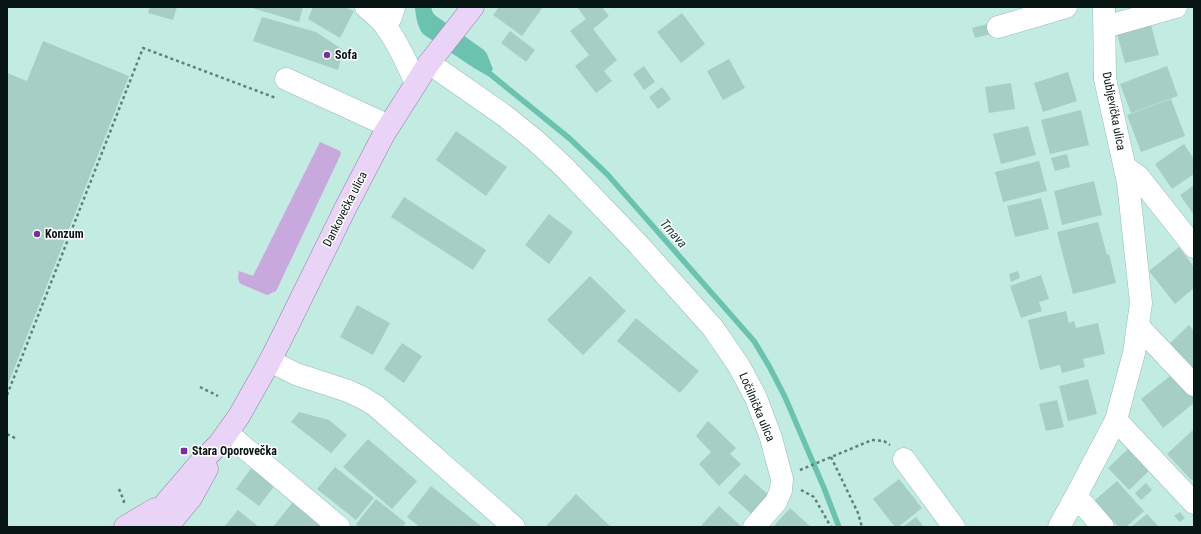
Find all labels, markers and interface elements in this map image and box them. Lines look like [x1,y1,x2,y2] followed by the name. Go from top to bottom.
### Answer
[335,48,357,62] place label: Sofa
[322,50,332,60] marker: Sofa
[1100,71,1129,152] street label: Dubljevička ulica
[320,169,370,249] street label: Dankovečka ulica
[657,216,690,251] water label: Trnava
[45,227,84,241] place label: Konzum
[32,229,42,239] marker: Konzum
[736,370,778,444] street label: Ločilnička ulica
[192,444,277,458] place label: Stara Oporovečka
[179,446,189,456] marker: Stara Oporovečka

